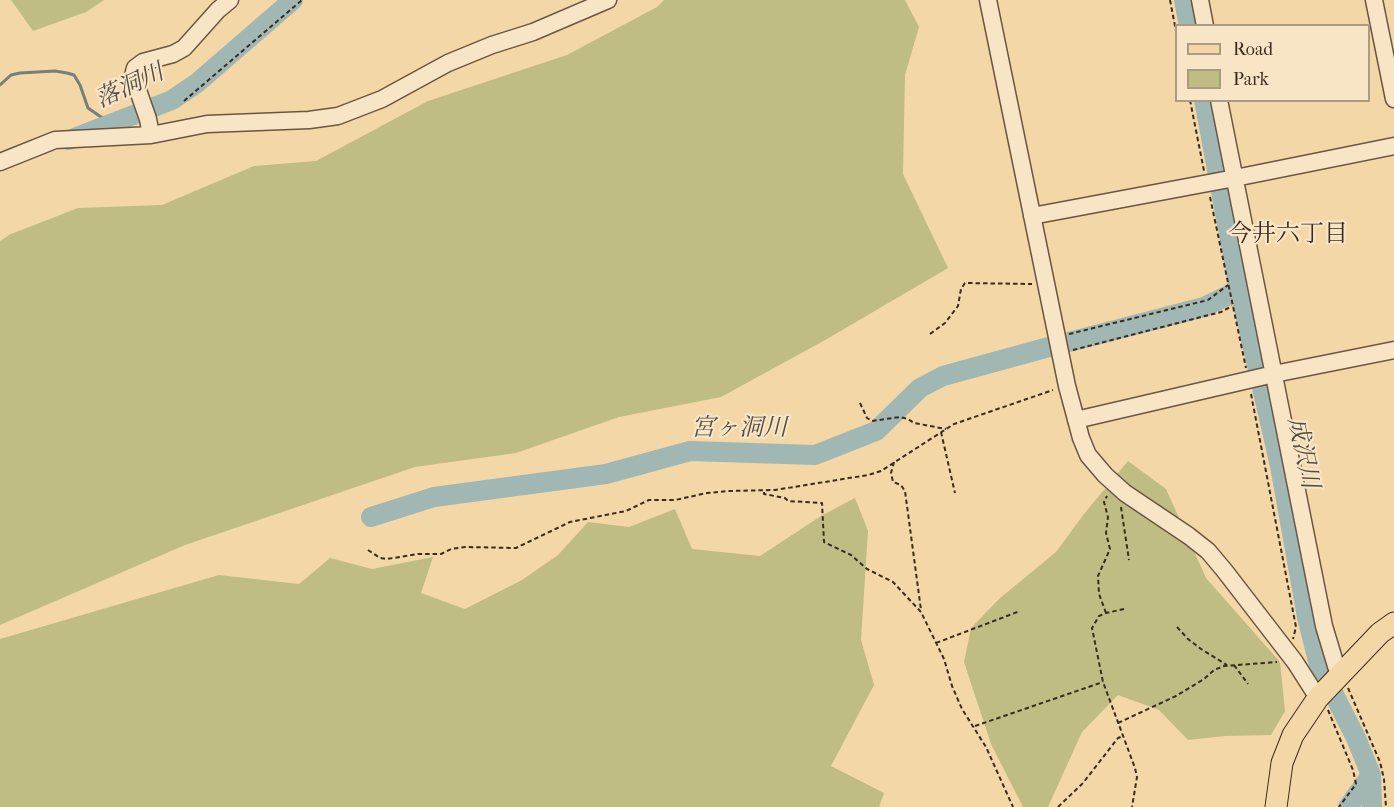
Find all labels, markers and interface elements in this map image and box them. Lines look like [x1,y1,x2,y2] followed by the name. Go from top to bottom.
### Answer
[1175,24,1370,102] legend
[1233,39,1273,60] text: Road
[91,59,169,115] water label: 落洞川
[1233,69,1269,90] text: Park
[1228,221,1348,249] district label: 今井六丁目
[691,415,787,443] water label: 宮ヶ洞川
[1280,415,1324,491] water label: 成沢川

